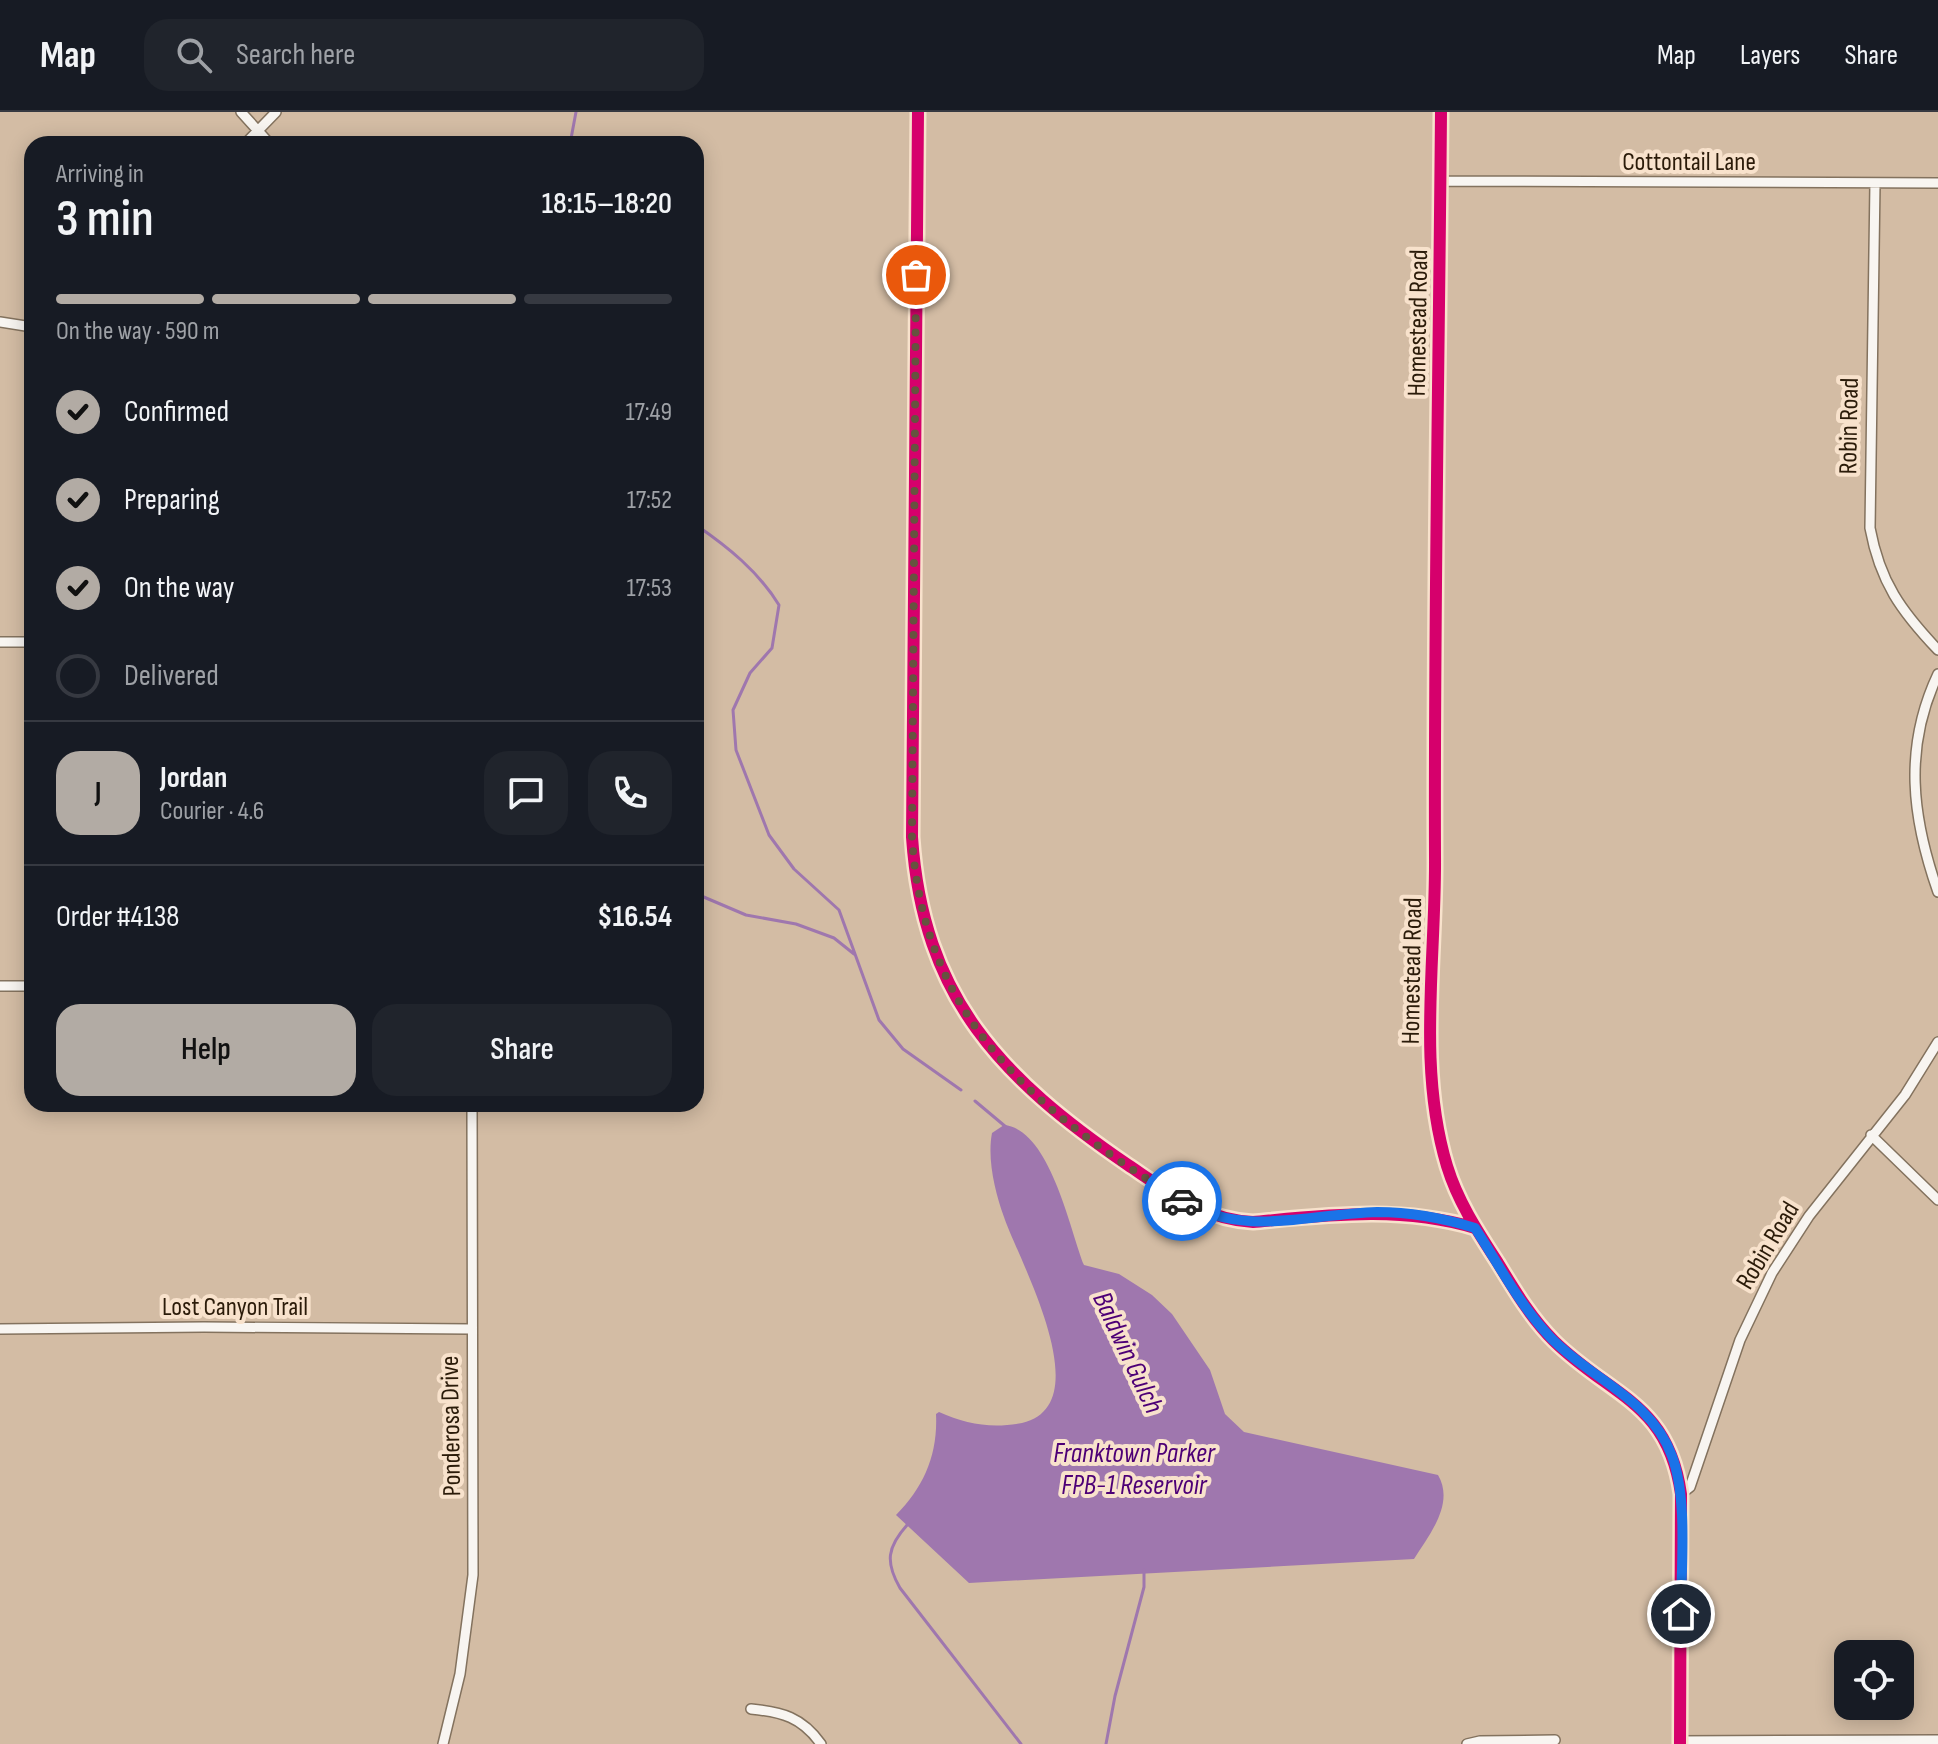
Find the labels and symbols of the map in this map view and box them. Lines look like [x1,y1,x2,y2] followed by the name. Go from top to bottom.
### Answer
[1622,147,1756,178] street label: Cottontail Lane
[882,241,950,309] pin
[1402,249,1435,397] street label: Homestead Road
[1833,377,1866,475] street label: Robin Road
[1396,897,1429,1045] street label: Homestead Road
[1142,1161,1222,1241] courier
[1730,1196,1806,1295] street label: Robin Road
[1085,1287,1170,1419] water label: Baldwin Gulch
[162,1292,308,1323] street label: Lost Canyon Trail
[435,1355,468,1497] street label: Ponderosa Drive
[1053,1437,1216,1502] water label: Franktown Parker FPB-1 Reservoir
[1647,1580,1715,1648] pin

